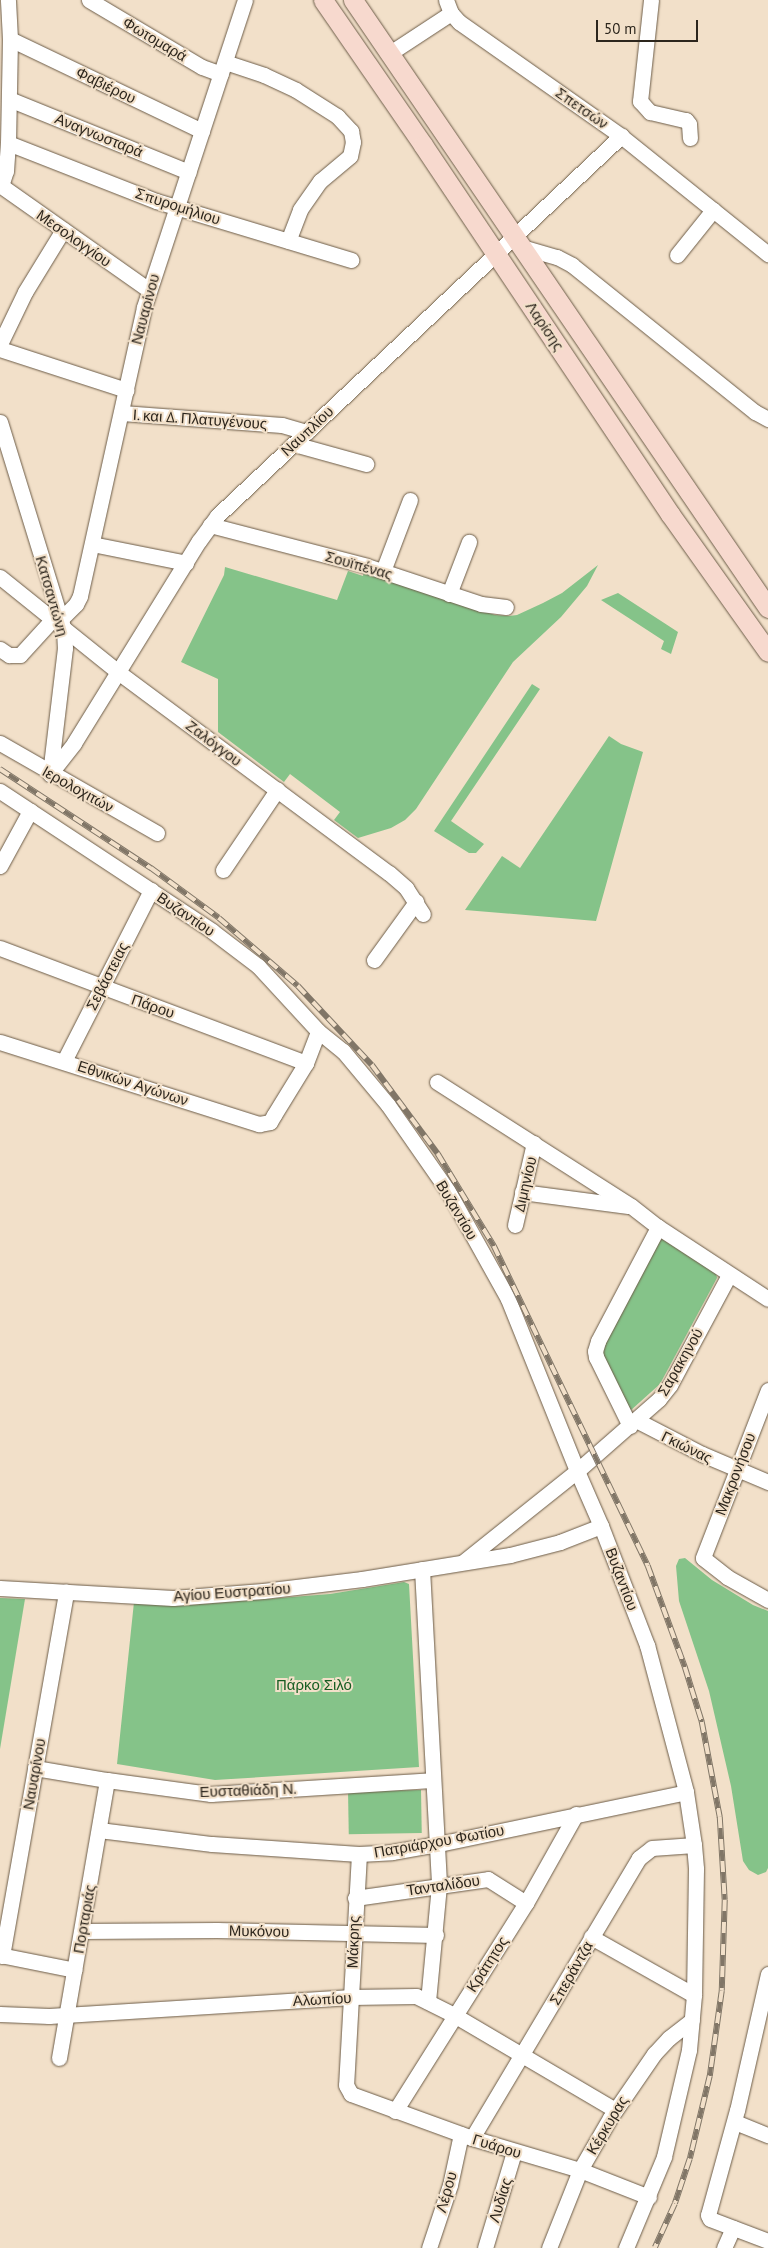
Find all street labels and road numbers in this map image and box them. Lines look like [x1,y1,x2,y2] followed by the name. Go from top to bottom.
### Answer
[120,13,190,65] street label: Φωτομαρά
[73,63,139,107] street label: Φαβιέρου
[552,83,612,133] street label: Σπετσών
[52,109,146,161] street label: Αναγνωσταρά
[133,184,223,228] street label: Σπυρομήλιου
[33,206,115,270] street label: Μεσολογγίου
[127,272,163,346] street label: Ναυαρίνου
[522,298,568,354] street label: Λαρίσης
[277,402,337,460] street label: Ναυπλίου
[131,405,269,433] street label: Ι. και Δ. Πλατυγένους
[323,547,395,583] street label: Σουϊπένας
[32,554,72,638] street label: Κατσαντώνη
[183,716,245,770] street label: Ζαλόγγου
[39,762,117,816] street label: Ιερολοχιτών
[154,888,218,940] street label: Βυζαντίου
[82,939,132,1013] street label: Σεβάστειας
[129,990,177,1022] street label: Πάρου
[75,1057,191,1109] street label: Εθνικών Αγώνων
[510,1155,540,1213] street label: Διμηνίου
[432,1177,482,1243] street label: Βυζαντίου
[653,1325,707,1399] street label: Σαρακηνού
[659,1427,715,1467] street label: Γκιώνας
[711,1430,759,1518] street label: Μακρονήσου
[602,1545,642,1613] street label: Βυζαντίου
[173,1579,291,1605] street label: Αγίου Ευστρατίου
[19,1737,49,1811] street label: Ναυαρίνου
[199,1779,297,1801] street label: Ευσταθιάδη Ν.
[373,1821,505,1861] street label: Πατριάρχου Φωτίου
[405,1871,481,1899] street label: Τανταλίδου
[69,1883,99,1955] street label: Πορταριάς
[343,1915,363,1969] street label: Μάκρης
[229,1921,289,1941] street label: Μυκόνου
[462,1933,512,1995] street label: Κράτητος
[546,1938,596,2008] street label: Σπεράντζα
[292,1988,352,2010] street label: Αλωπίου
[582,2092,632,2158] street label: Κέρκυρας
[470,2130,524,2162] street label: Γυάρου
[432,2169,460,2215] street label: Λέρου
[485,2175,515,2225] street label: Λυδίας

